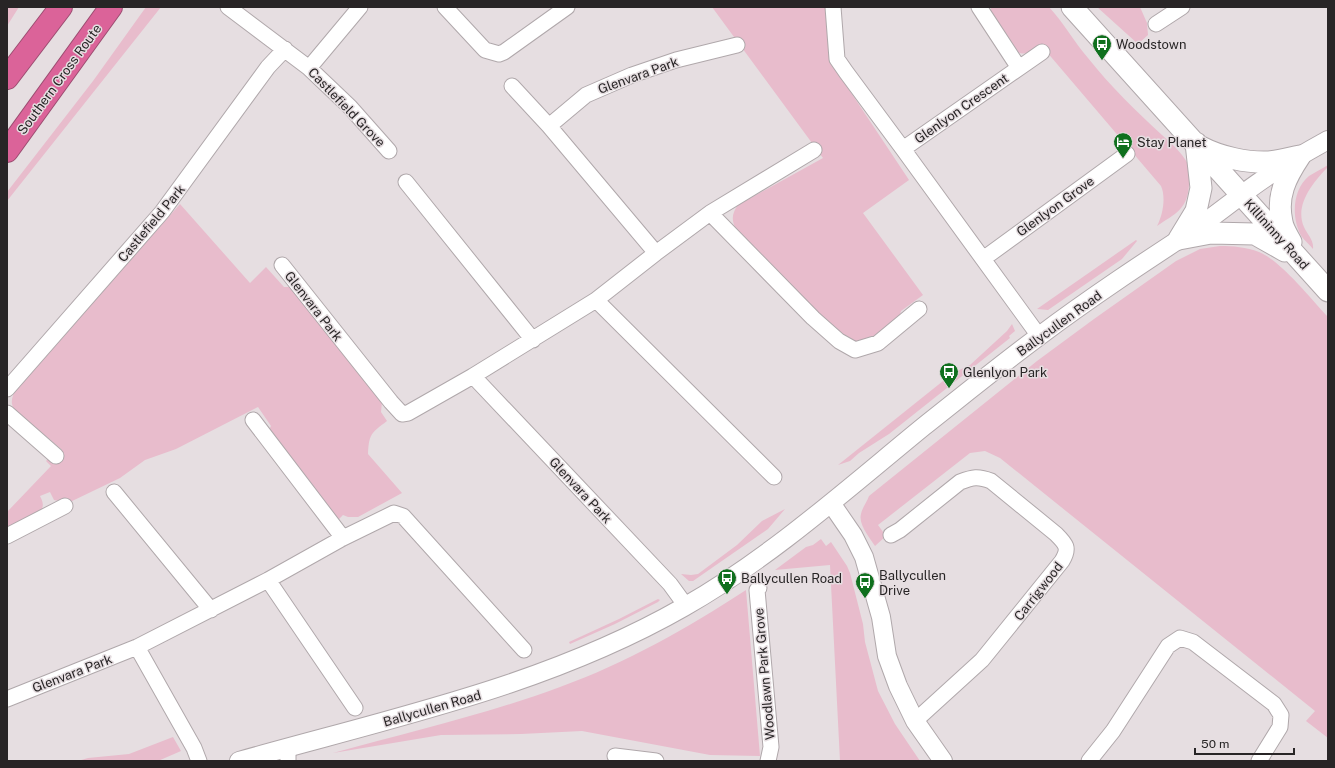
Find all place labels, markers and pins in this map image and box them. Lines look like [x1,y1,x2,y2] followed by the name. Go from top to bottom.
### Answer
[1091,33,1113,61] bus stop icon: Woodstown
[1116,37,1186,52] place label: Woodstown
[1112,131,1134,159] hotel icon: Stay Planet
[1137,135,1206,150] place label: Stay Planet
[938,361,960,389] bus stop icon: Glenlyon Park
[963,365,1047,380] place label: Glenlyon Park
[716,567,738,595] bus stop icon: Ballycullen Road
[879,568,946,598] place label: Ballycullen Drive
[741,571,842,586] place label: Ballycullen Road
[854,571,876,599] bus stop icon: Ballycullen Drive

